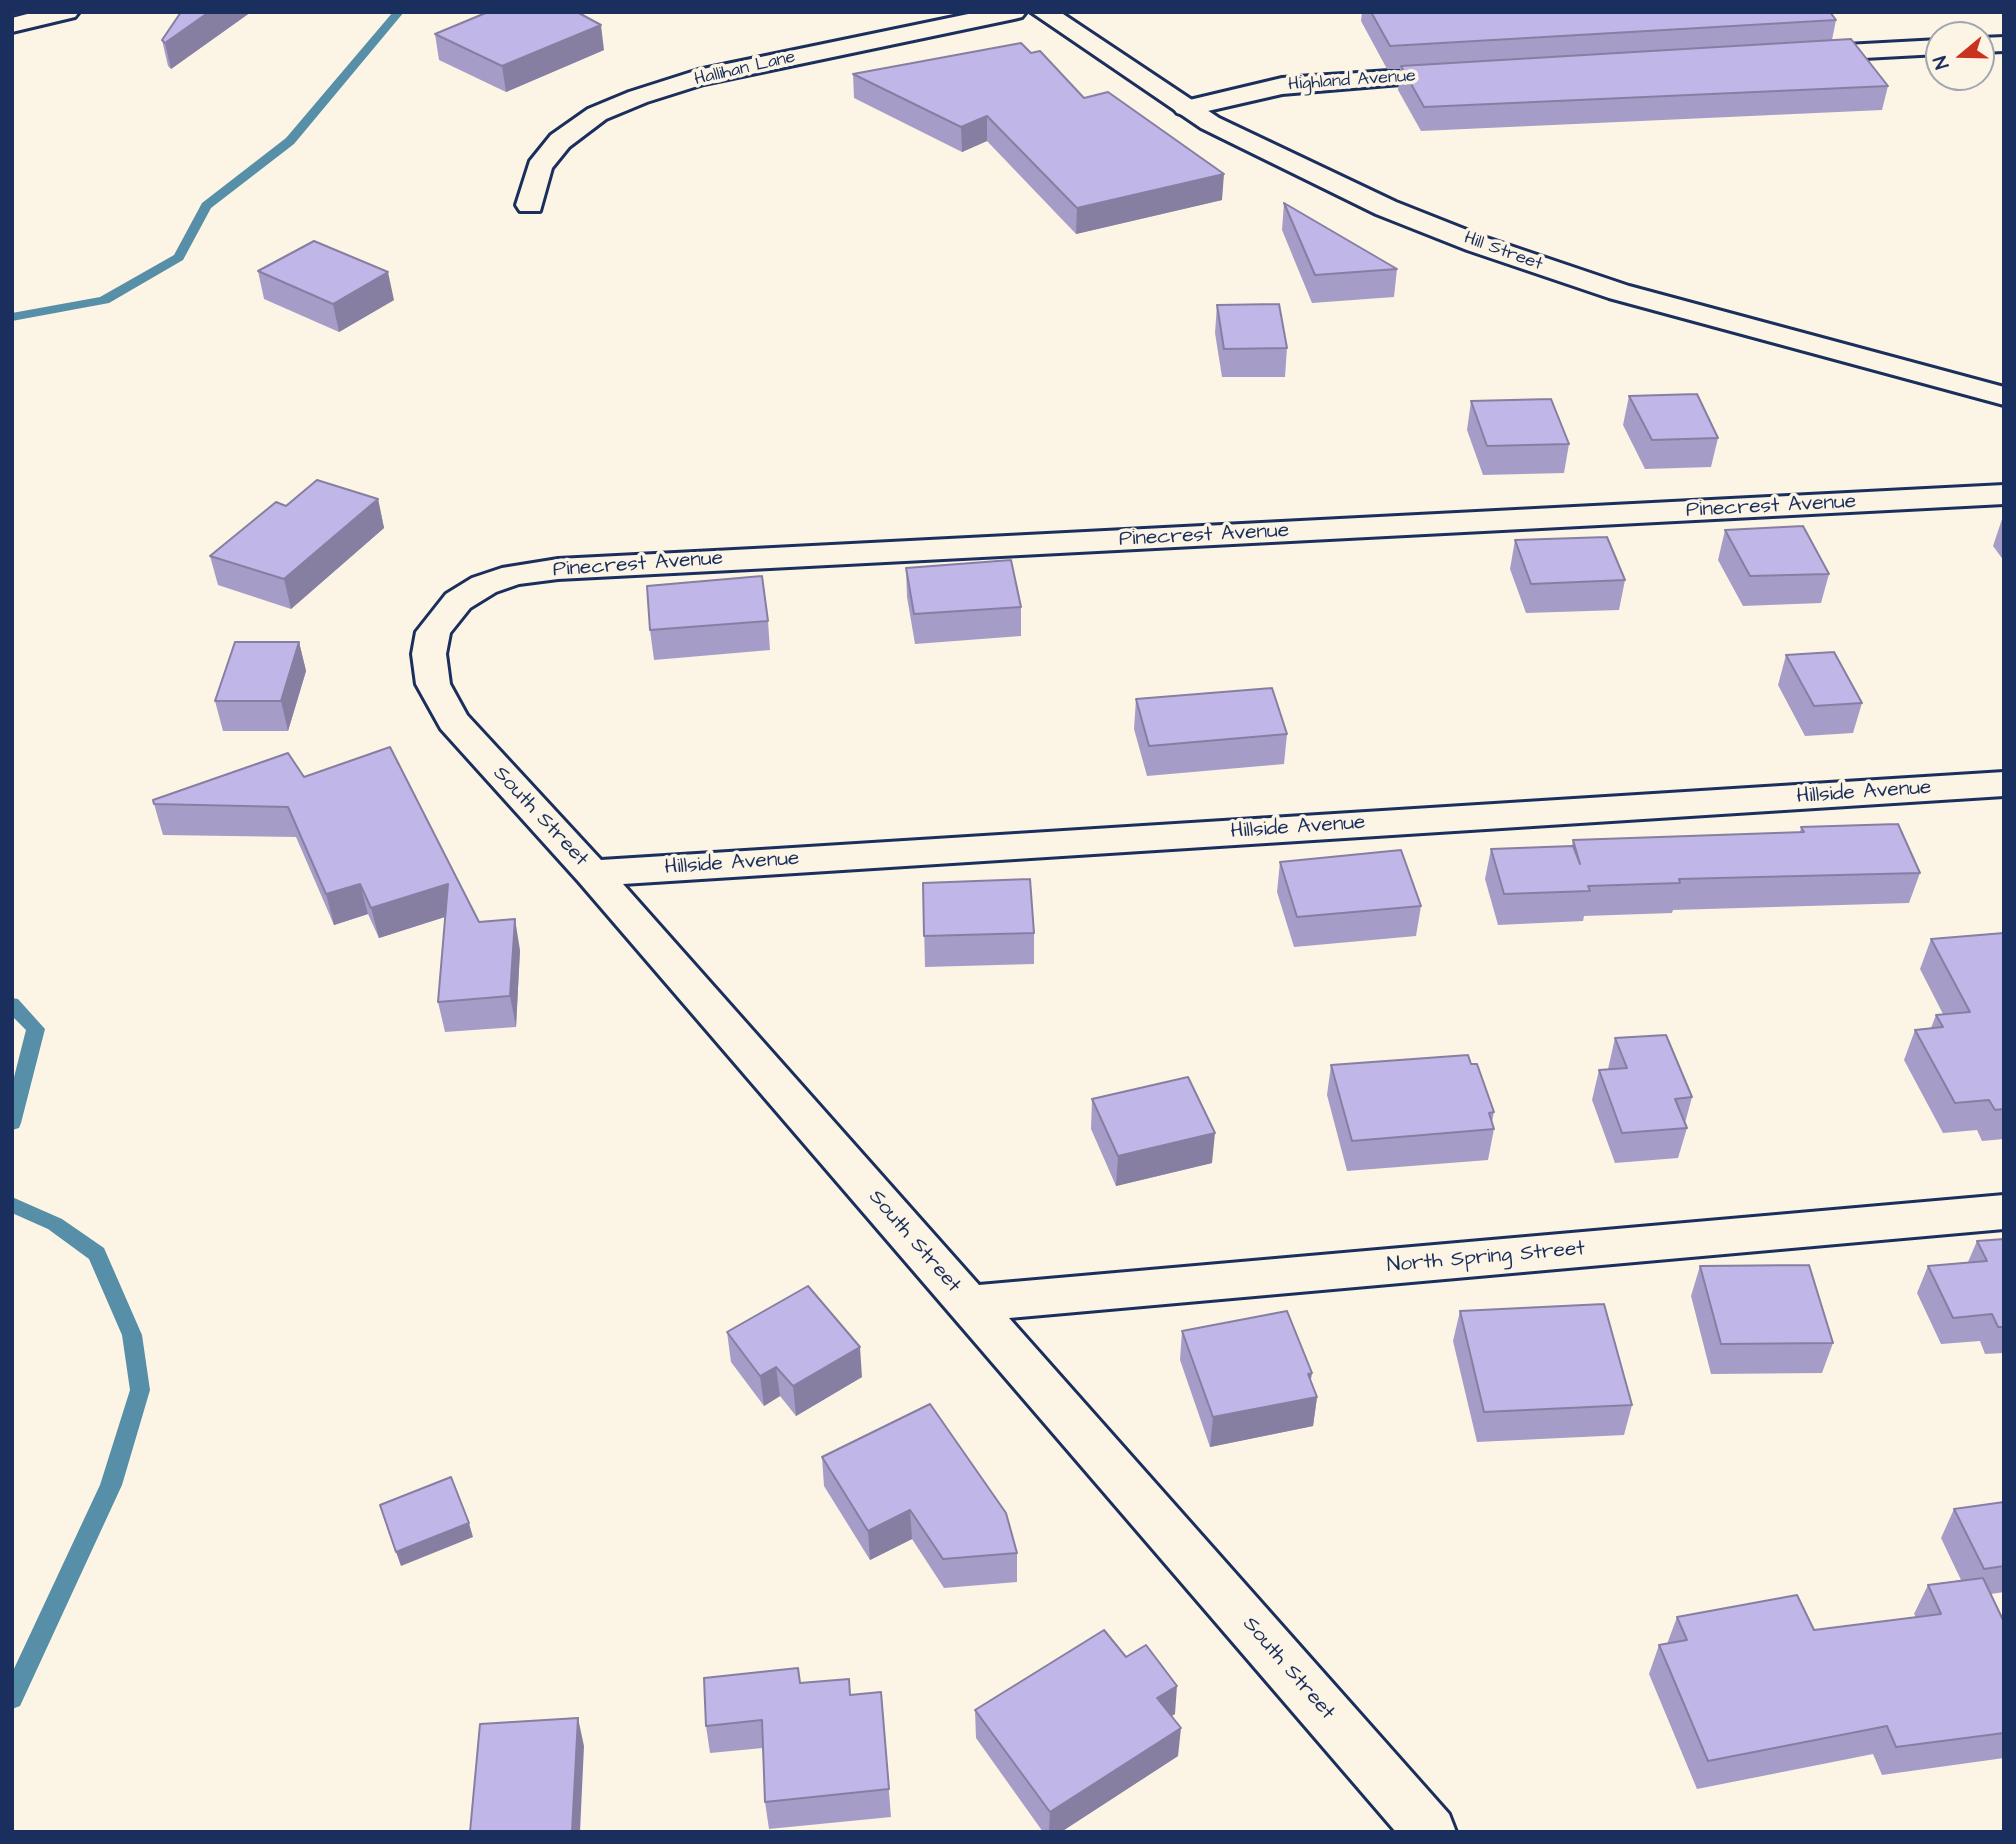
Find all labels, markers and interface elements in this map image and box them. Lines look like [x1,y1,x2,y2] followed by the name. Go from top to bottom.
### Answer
[1925,21,1995,91] north arrow
[692,47,798,91] street label: Hallihan Lane
[1927,52,1956,72] text: N
[1288,66,1416,96] street label: Highland Avenue
[1461,228,1545,276] street label: Hill Street
[1685,490,1857,524] street label: Pinecrest Avenue
[1118,519,1290,553] street label: Pinecrest Avenue
[552,546,724,584] street label: Pinecrest Avenue
[487,762,593,872] street label: South Street
[1796,776,1932,810] street label: Hillside Avenue
[1230,811,1366,845] street label: Hillside Avenue
[664,847,800,881] street label: Hillside Avenue
[862,1185,966,1299] street label: South Street
[1386,1237,1586,1279] street label: North Spring Street
[1236,1612,1340,1726] street label: South Street

